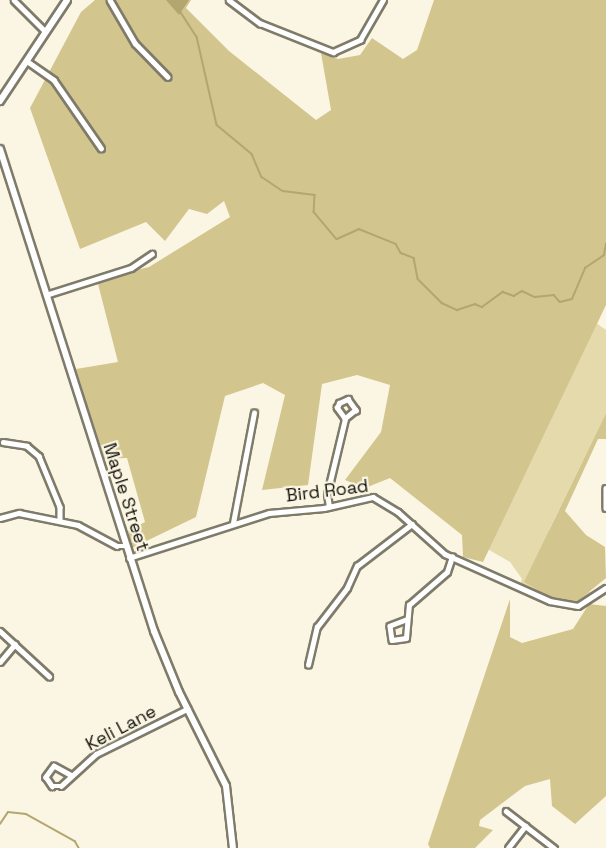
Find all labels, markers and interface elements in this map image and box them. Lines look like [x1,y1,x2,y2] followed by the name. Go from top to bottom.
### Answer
[98,440,154,554] street label: Maple Street
[284,475,370,507] street label: Bird Road
[82,700,160,756] street label: Keli Lane

